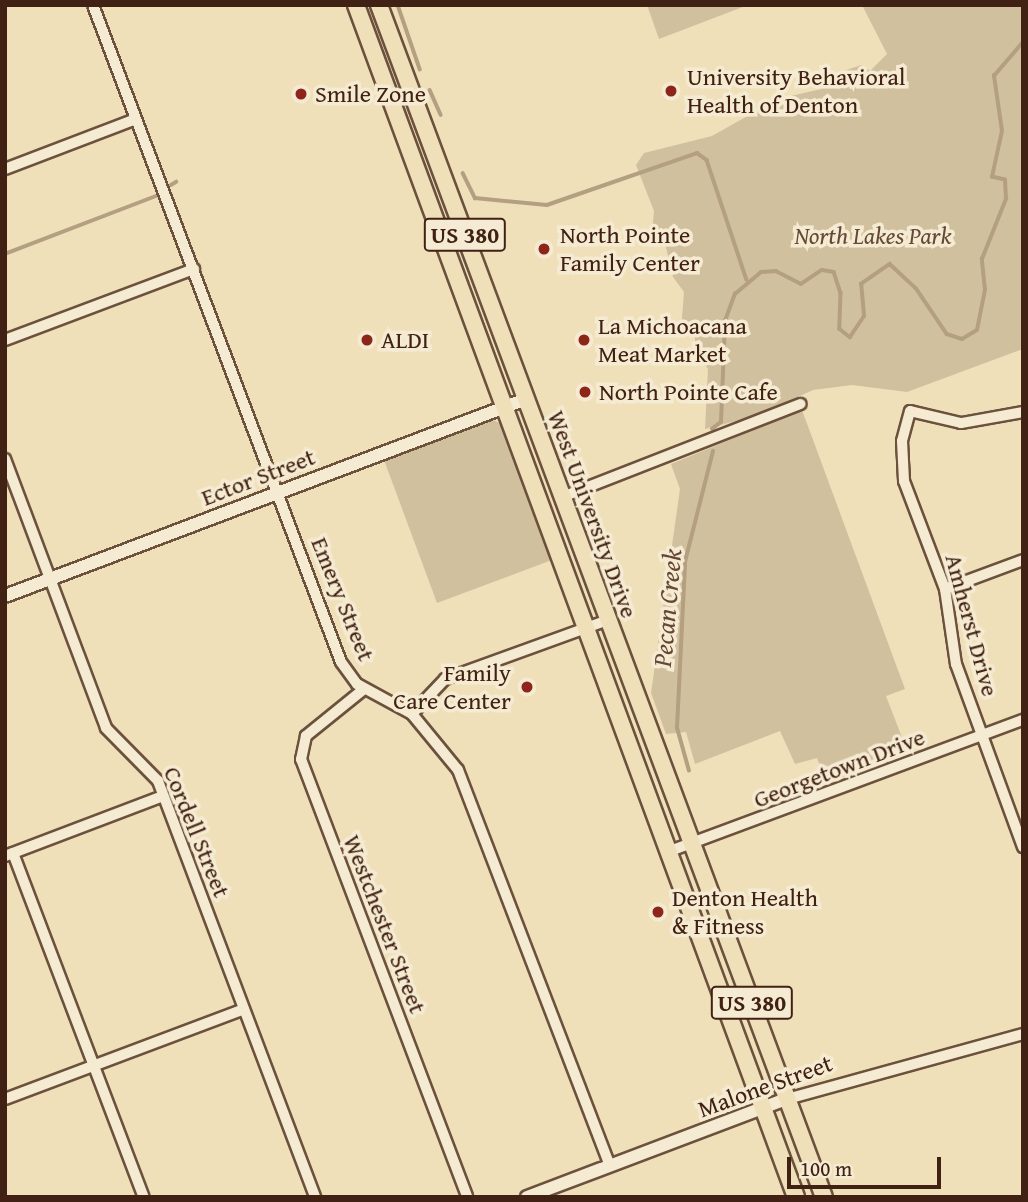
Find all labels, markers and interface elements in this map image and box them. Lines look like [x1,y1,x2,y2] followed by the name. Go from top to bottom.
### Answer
[687,63,906,119] place label: University Behavioral Health of Denton
[315,80,426,108] place label: Smile Zone
[661,81,681,101] marker: University Behavioral Health of Denton
[293,86,309,102] marker: Smile Zone
[423,216,507,254] road number: US 380
[560,221,700,277] place label: North Pointe Family Center
[794,222,952,250] park label: North Lakes Park
[534,239,554,259] marker: North Pointe Family Center
[598,312,747,368] place label: La Michoacana Meat Market
[381,326,429,354] place label: ALDI
[359,332,375,348] marker: ALDI
[576,332,592,348] marker: La Michoacana Meat Market
[599,378,778,406] place label: North Pointe Cafe
[577,384,593,400] marker: North Pointe Cafe
[542,406,644,622] street label: West University Drive
[197,442,319,512] street label: Ector Street
[305,533,381,665] street label: Emery Street
[646,548,688,668] water label: Pecan Creek
[939,551,1005,699] street label: Amherst Drive
[393,659,511,715] place label: Family Care Center
[517,677,537,697] marker: Family Care Center
[749,722,929,814] street label: Georgetown Drive
[158,762,236,902] street label: Cordell Street
[338,831,432,1017] street label: Westchester Street
[672,884,818,940] place label: Denton Health & Fitness
[650,904,666,920] marker: Denton Health & Fitness
[710,984,794,1022] road number: US 380
[694,1048,836,1124] street label: Malone Street
[790,1142,944,1186] scale bar
[800,1153,852,1184] text: 100 m

